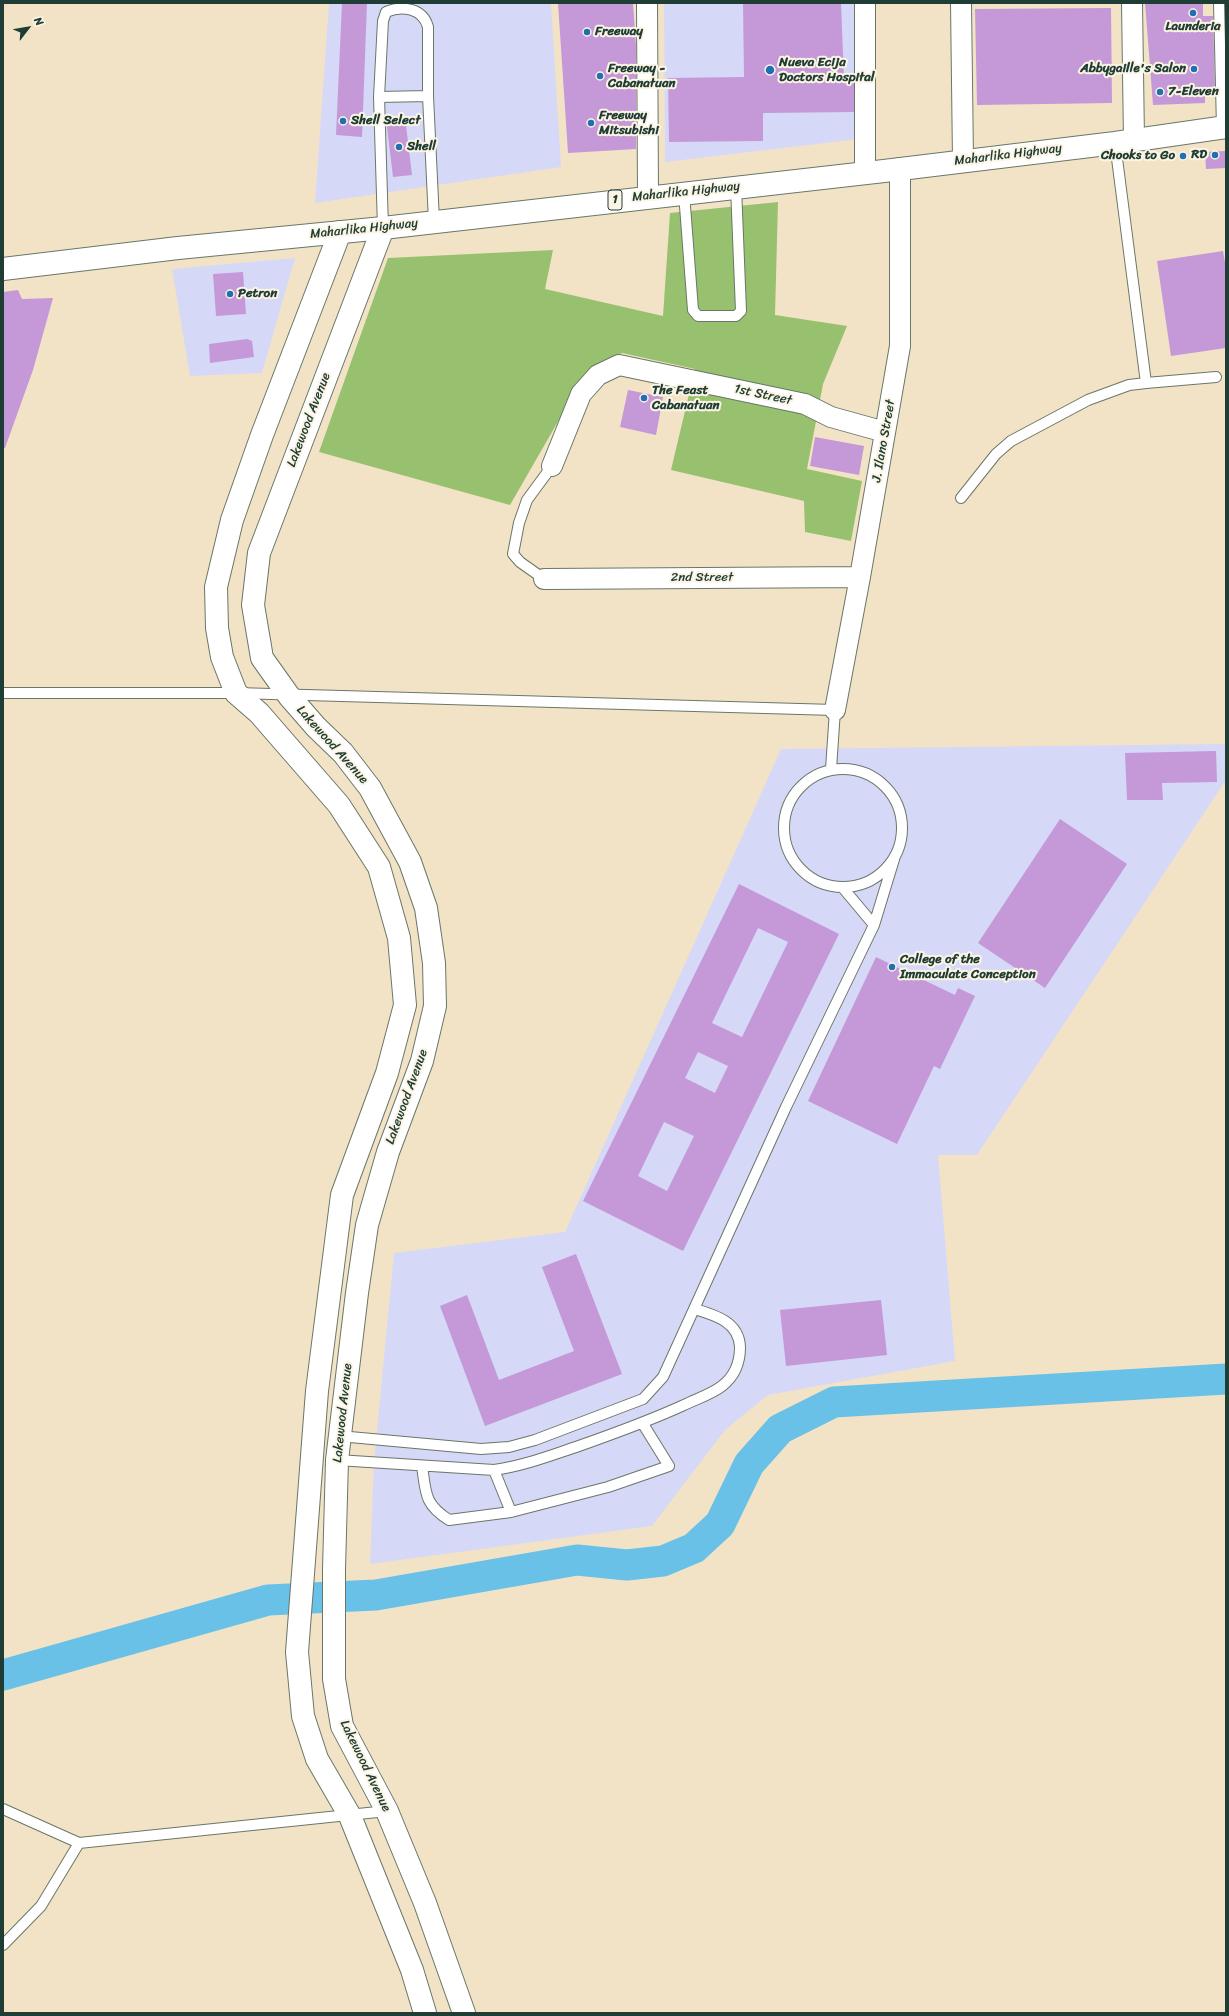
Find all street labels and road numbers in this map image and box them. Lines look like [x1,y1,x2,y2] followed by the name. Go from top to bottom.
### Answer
[953,141,1063,169] street label: Maharlika Highway
[631,179,741,205] street label: Maharlika Highway
[608,190,622,210] road number: 1
[309,216,419,242] street label: Maharlika Highway
[284,371,334,469] street label: Lakewood Avenue
[733,381,793,409] street label: 1st Street
[869,399,899,483] street label: J. Ilano Street
[671,570,733,586] street label: 2nd Street
[293,703,371,787] street label: Lakewood Avenue
[383,1047,431,1147] street label: Lakewood Avenue
[330,1363,356,1463] street label: Lakewood Avenue
[336,1718,394,1814] street label: Lakewood Avenue

